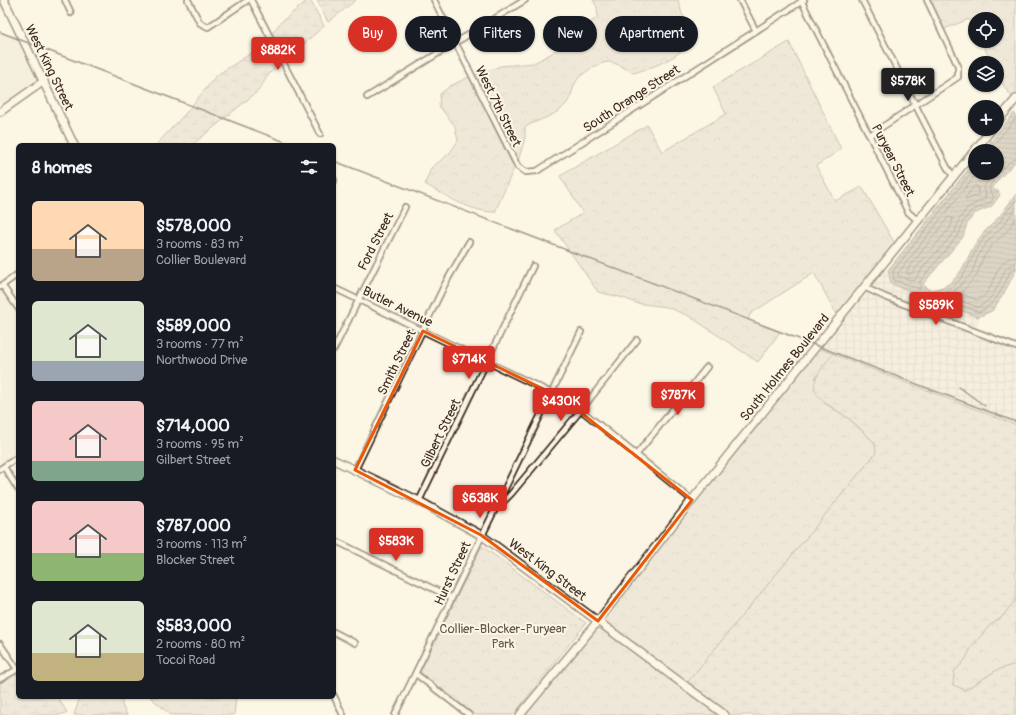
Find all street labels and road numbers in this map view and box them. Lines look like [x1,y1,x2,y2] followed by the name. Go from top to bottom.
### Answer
[21,22,77,114] street label: West King Street
[580,61,684,136] street label: South Orange Street
[472,64,525,150] street label: West 7th Street
[868,122,919,200] street label: Puryear Street
[354,209,398,273] street label: Ford Street
[360,283,436,331] street label: Butler Avenue
[737,311,833,424] street label: South Holmes Boulevard
[374,326,420,398] street label: Smith Street
[417,396,465,471] street label: Gilbert Street
[505,535,590,605] street label: West King Street
[431,538,475,608] street label: Hurst Street

